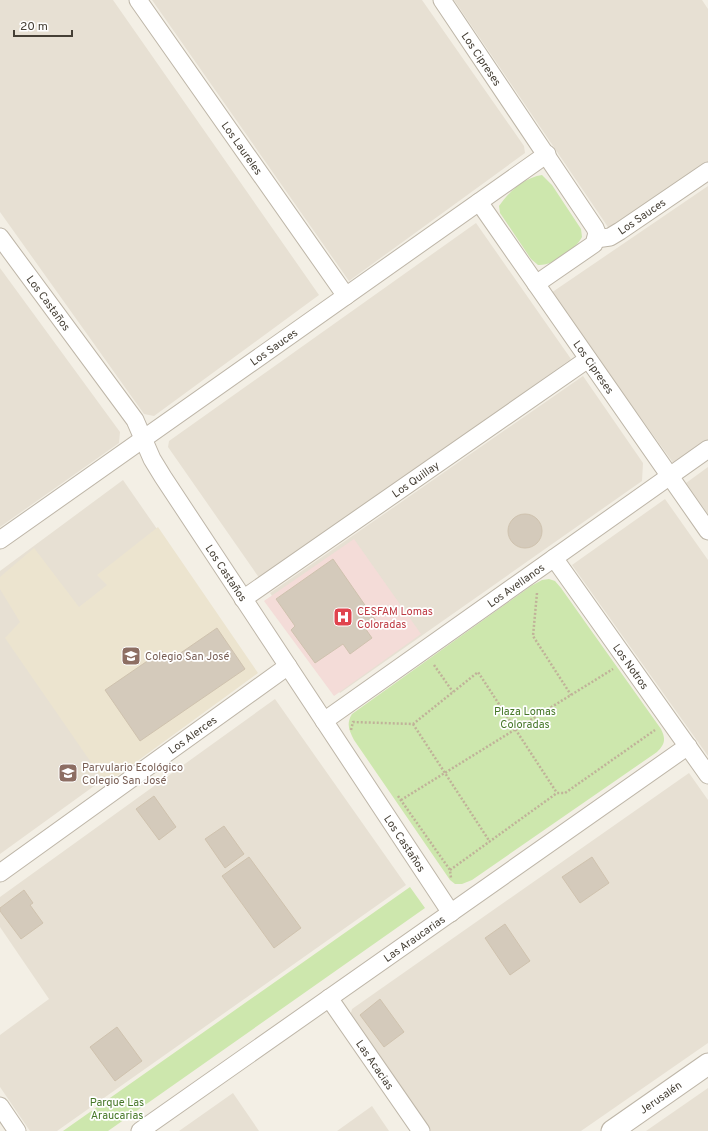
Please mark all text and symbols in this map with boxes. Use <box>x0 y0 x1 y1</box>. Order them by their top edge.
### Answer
scale bar <box>14 12 72 38</box>
text: 20 m <box>20 19 48 35</box>
street label: Los Cipreses <box>458 30 504 89</box>
street label: Los Laureles <box>218 119 265 178</box>
street label: Los Sauces <box>616 196 669 238</box>
street label: Los Castaños <box>23 273 73 334</box>
street label: Los Sauces <box>248 326 301 369</box>
street label: Los Cipreses <box>570 338 616 397</box>
street label: Los Quillay <box>390 459 442 501</box>
street label: Los Castaños <box>202 542 249 605</box>
street label: Los Avellanos <box>485 561 548 611</box>
place label: CESFAM Lomas Coloradas <box>357 605 433 632</box>
hospital icon: CESFAM Lomas Coloradas <box>332 606 354 628</box>
street label: Los Notros <box>609 641 651 693</box>
school or university icon: Colegio San José <box>120 645 142 667</box>
place label: Colegio San José <box>145 650 229 664</box>
park label: Plaza Lomas Coloradas <box>494 705 556 732</box>
street label: Los Alerces <box>166 713 220 758</box>
place label: Parvulario Ecológico Colegio San José <box>82 761 183 788</box>
school or university icon: Parvulario Ecológico Colegio San José <box>57 762 79 784</box>
street label: Los Castaños <box>380 813 428 875</box>
street label: Las Araucarias <box>381 913 448 966</box>
street label: Las Acacias <box>352 1038 396 1093</box>
street label: Jerusalén <box>637 1078 685 1118</box>
park label: Parque Las Araucarias <box>90 1096 144 1123</box>

